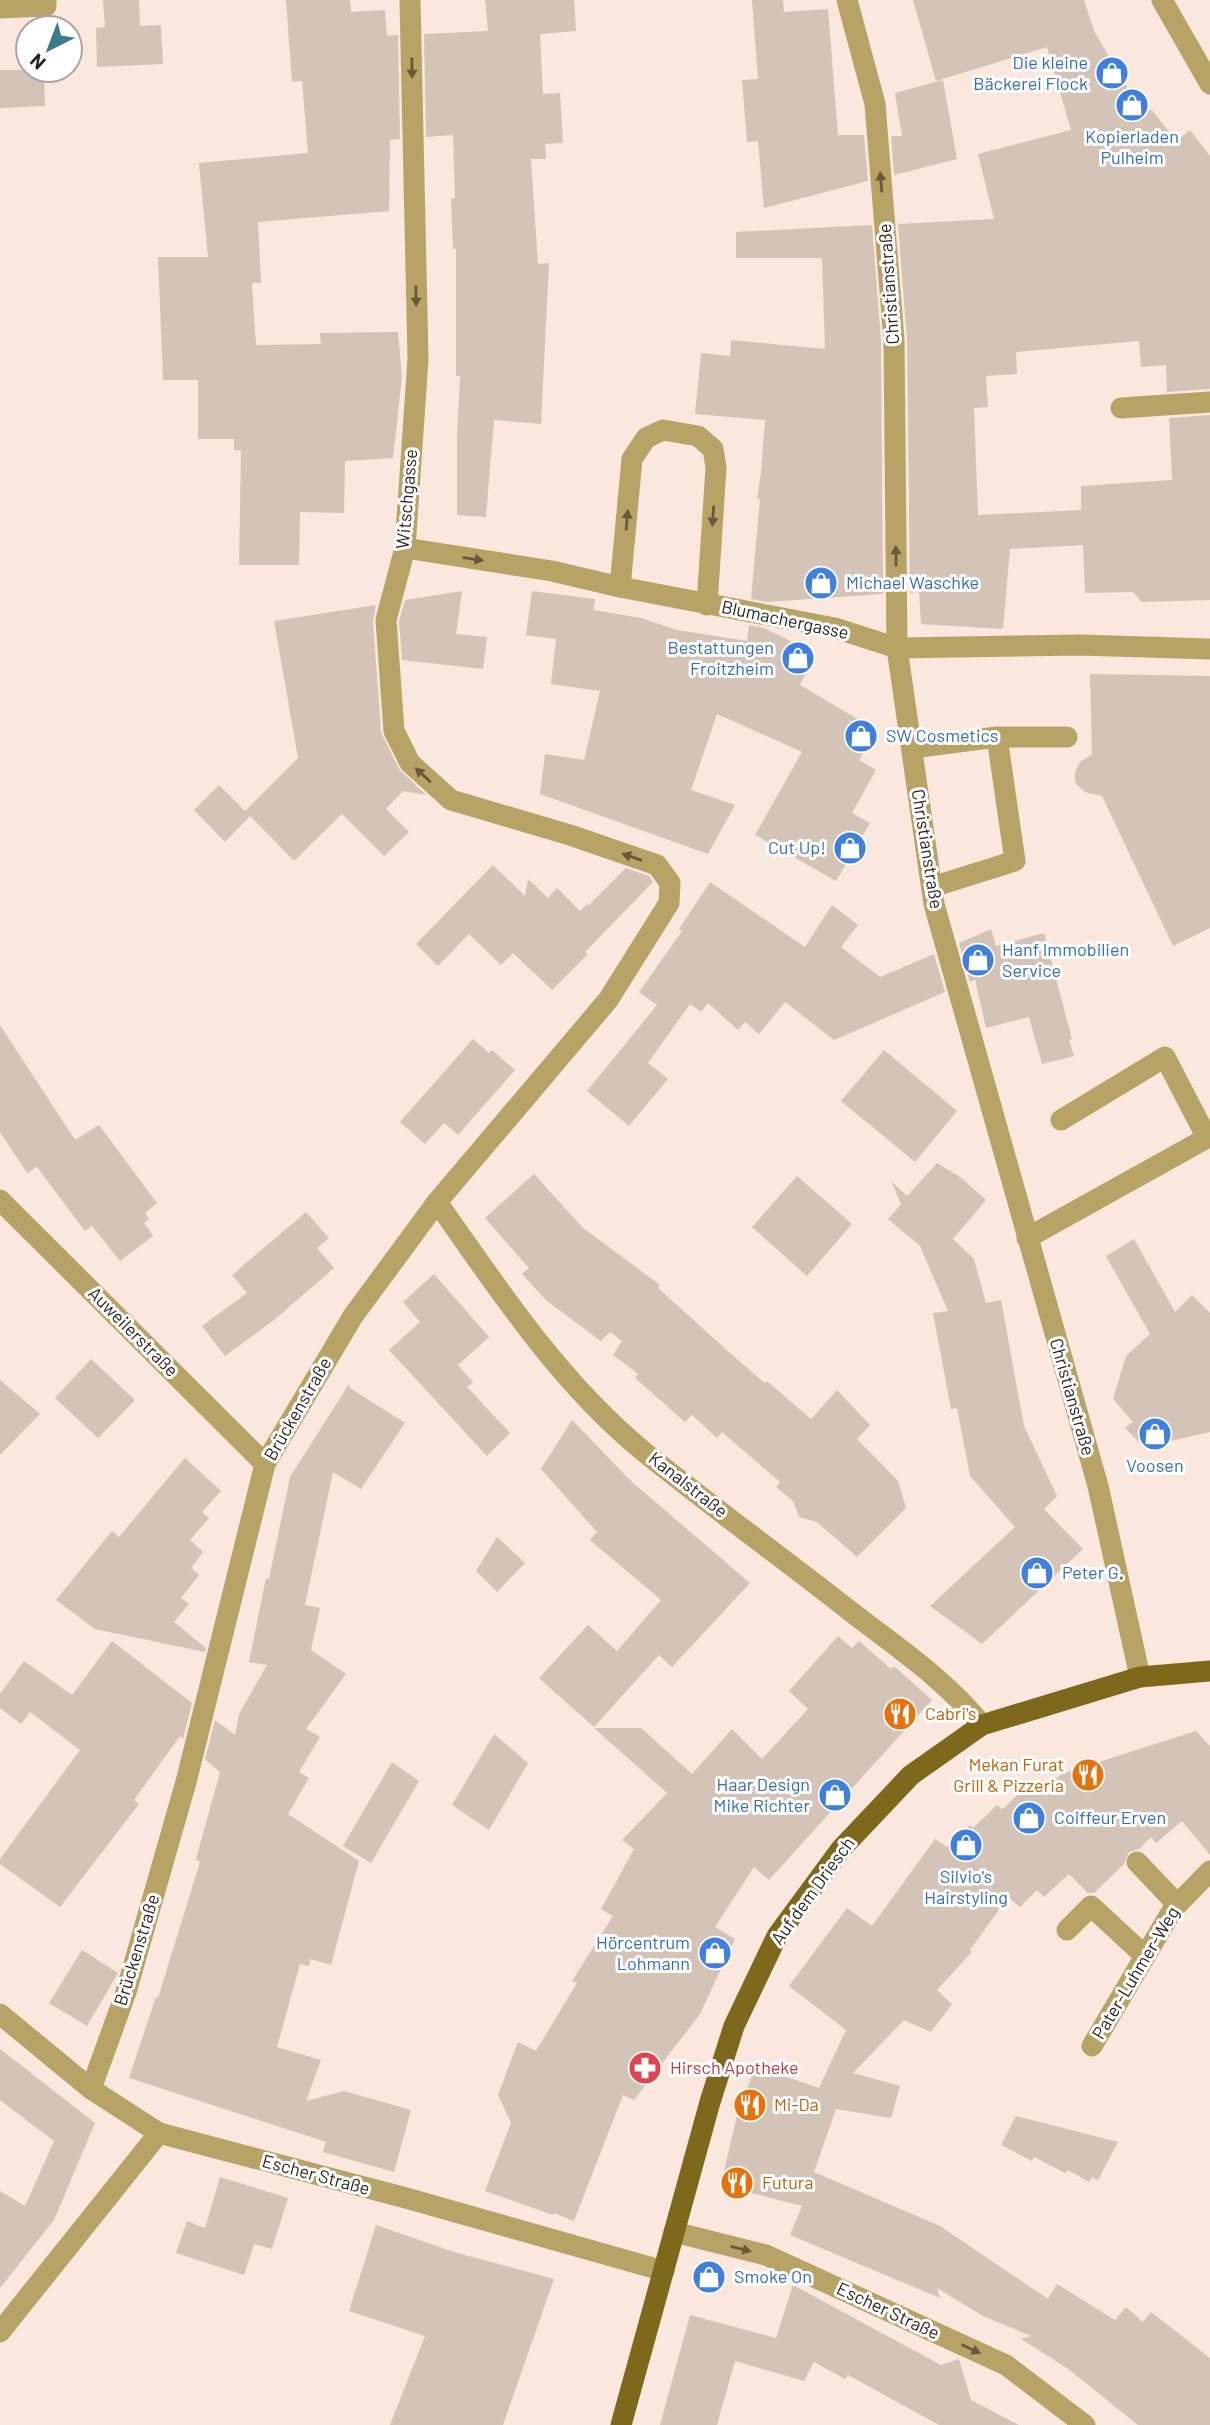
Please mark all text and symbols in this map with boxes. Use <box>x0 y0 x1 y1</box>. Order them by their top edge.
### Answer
north arrow <box>14 14 84 84</box>
text: N <box>25 49 50 75</box>
place label: Die kleine Bäckerei Flock <box>973 51 1088 94</box>
shop icon: Die kleine Bäckerei Flock <box>1093 54 1131 92</box>
one-way arrow <box>406 57 418 79</box>
shop icon: Kopierladen Pulheim <box>1113 86 1151 124</box>
place label: Kopierladen Pulheim <box>1085 125 1179 168</box>
one-way arrow <box>875 171 886 193</box>
street label: Christianstraße <box>873 223 903 345</box>
one-way arrow <box>411 285 422 307</box>
street label: Witschgasse <box>391 448 421 550</box>
one-way arrow <box>707 506 718 528</box>
one-way arrow <box>621 508 632 530</box>
one-way arrow <box>891 544 902 566</box>
one-way arrow <box>462 553 484 564</box>
shop icon: Michael Waschke <box>802 564 840 602</box>
place label: Michael Waschke <box>846 571 979 593</box>
street label: Blumachergasse <box>720 595 851 643</box>
place label: Bestattungen Froitzheim <box>668 636 774 679</box>
shop icon: Bestattungen Froitzheim <box>779 639 817 677</box>
shop icon: SW Cosmetics <box>842 717 880 755</box>
place label: SW Cosmetics <box>886 724 999 746</box>
one-way arrow <box>415 768 432 784</box>
street label: Christianstraße <box>908 787 948 910</box>
shop icon: Cut Up! <box>831 829 869 867</box>
place label: Cut Up! <box>768 836 826 858</box>
one-way arrow <box>622 851 643 861</box>
place label: Hanf Immobilien Service <box>1002 938 1129 981</box>
shop icon: Hanf Immobilien Service <box>959 941 997 979</box>
street label: Auweilerstraße <box>84 1282 183 1381</box>
street label: Christianstraße <box>1046 1336 1100 1458</box>
street label: Brückenstraße <box>259 1353 336 1464</box>
shop icon: Voosen <box>1136 1415 1174 1453</box>
street label: Kanalstraße <box>645 1447 732 1522</box>
place label: Voosen <box>1126 1454 1184 1476</box>
shop icon: Peter G. <box>1018 1554 1056 1592</box>
place label: Peter G. <box>1062 1561 1124 1583</box>
restaurant icon: Cabri's <box>881 1695 919 1733</box>
place label: Cabri's <box>925 1702 977 1724</box>
place label: Mekan Furat Grill & Pizzeria <box>953 1753 1064 1796</box>
restaurant icon: Mekan Furat Grill & Pizzeria <box>1069 1756 1107 1794</box>
place label: Haar Design Mike Richter <box>714 1773 810 1816</box>
shop icon: Haar Design Mike Richter <box>816 1776 854 1814</box>
shop icon: Coiffeur Erven <box>1010 1799 1048 1837</box>
place label: Coiffeur Erven <box>1054 1806 1166 1828</box>
shop icon: Silvio's Hairstyling <box>947 1826 985 1864</box>
street label: Auf dem Driesch <box>766 1832 859 1949</box>
place label: Silvio's Hairstyling <box>924 1865 1008 1908</box>
street label: Brückenstraße <box>109 1891 163 2008</box>
street label: Pater-Luhmer-Weg <box>1087 1902 1183 2043</box>
place label: Hörcentrum Lohmann <box>596 1931 690 1974</box>
shop icon: Hörcentrum Lohmann <box>696 1934 734 1972</box>
pharmacy icon: Hirsch Apotheke <box>626 2049 664 2087</box>
place label: Hirsch Apotheke <box>670 2056 799 2078</box>
restaurant icon: Mi-Da <box>731 2086 769 2124</box>
place label: Mi-Da <box>774 2093 819 2115</box>
street label: Escher Straße <box>260 2149 373 2199</box>
restaurant icon: Futura <box>718 2164 756 2202</box>
place label: Futura <box>762 2171 814 2193</box>
one-way arrow <box>730 2244 752 2255</box>
shop icon: Smoke On <box>690 2258 728 2296</box>
place label: Smoke On <box>734 2265 812 2287</box>
street label: Escher Straße <box>834 2277 943 2343</box>
one-way arrow <box>961 2343 981 2355</box>

